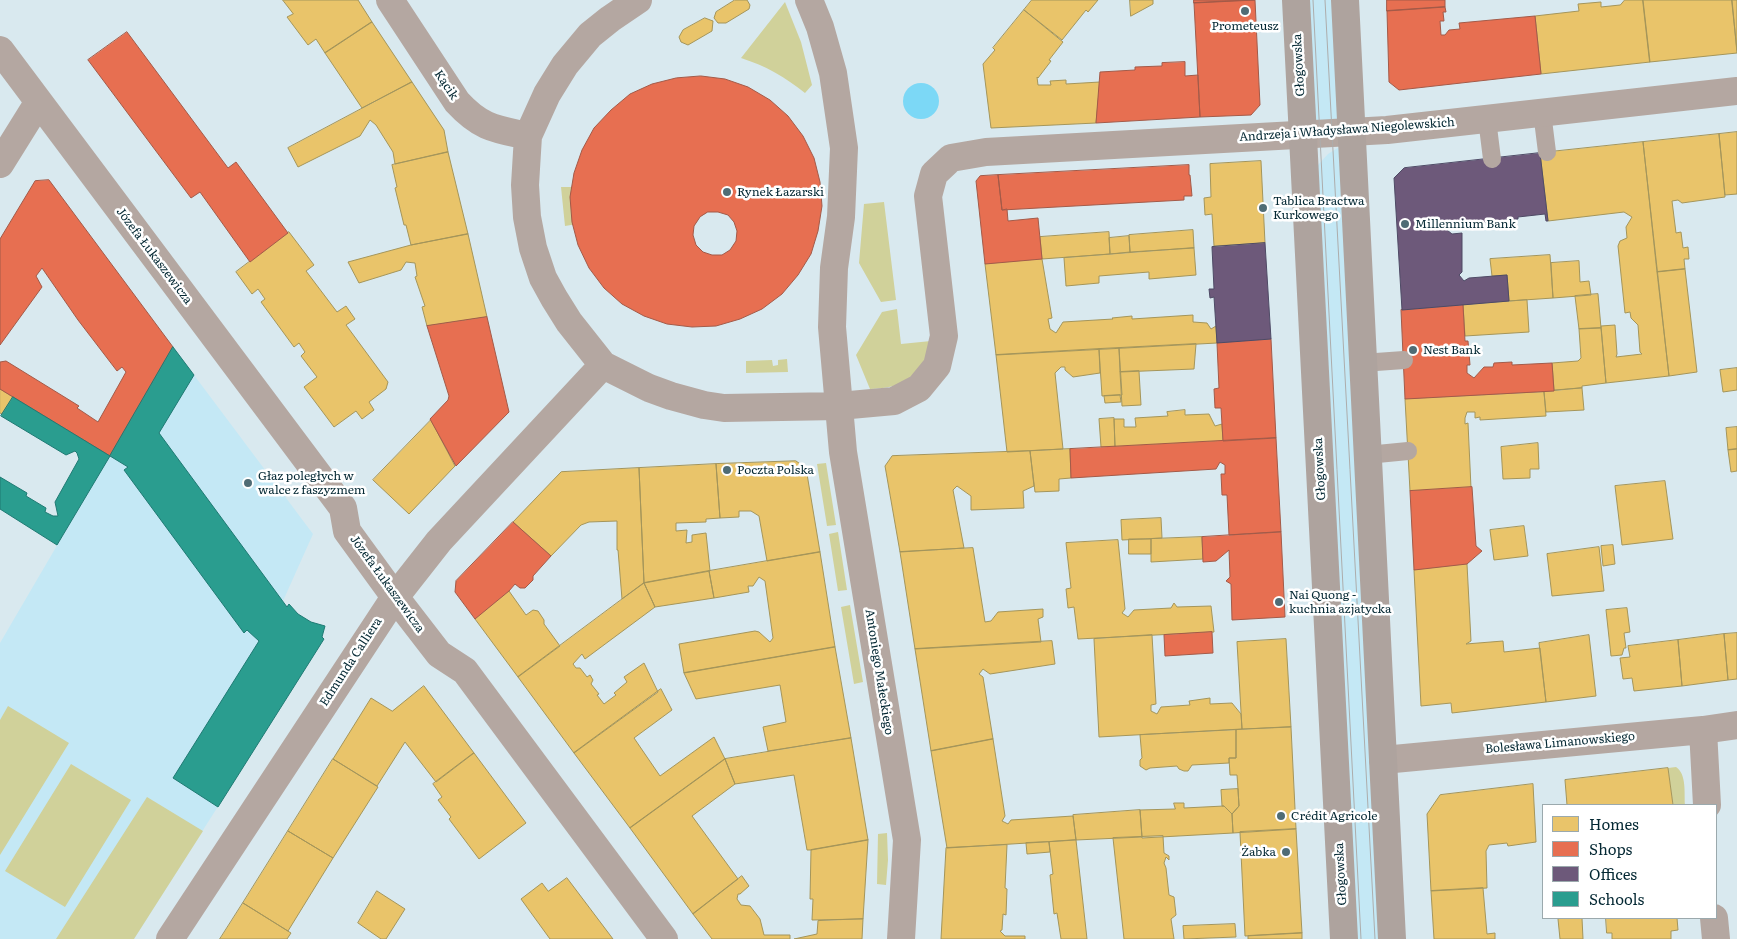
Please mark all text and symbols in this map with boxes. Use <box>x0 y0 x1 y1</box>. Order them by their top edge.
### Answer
marker: Prometeusz <box>1239 5 1251 17</box>
place label: Prometeusz <box>1211 19 1279 33</box>
street label: Głogowska <box>1290 33 1308 97</box>
street label: Kącik <box>431 67 461 103</box>
street label: Andrzeja i Władysława Niegolewskich <box>1239 115 1455 145</box>
place label: Rynek Łazarski <box>737 185 824 199</box>
marker: Rynek Łazarski <box>721 186 733 198</box>
place label: Tablica Bractwa Kurkowego <box>1273 194 1364 222</box>
marker: Tablica Bractwa Kurkowego <box>1257 202 1269 214</box>
street label: Józefa Łukaszewicza <box>113 205 195 307</box>
place label: Millennium Bank <box>1415 217 1516 231</box>
marker: Millennium Bank <box>1399 218 1411 230</box>
place label: Nest Bank <box>1423 343 1481 357</box>
marker: Nest Bank <box>1407 344 1419 356</box>
street label: Głogowska <box>1311 437 1329 501</box>
place label: Poczta Polska <box>737 463 814 477</box>
marker: Poczta Polska <box>721 464 733 476</box>
place label: Głaz poległych w walce z faszyzmem <box>258 469 365 497</box>
marker: Głaz poległych w walce z faszyzmem <box>242 477 254 489</box>
street label: Józefa Łukaszewicza <box>347 532 427 636</box>
place label: Nai Quong - kuchnia azjatycka <box>1289 588 1391 616</box>
marker: Nai Quong - kuchnia azjatycka <box>1273 596 1285 608</box>
street label: Antoniego Małeckiego <box>862 608 896 736</box>
street label: Edmunda Calliera <box>317 615 385 709</box>
street label: Bolesława Limanowskiego <box>1484 729 1636 757</box>
legend <box>1542 804 1717 919</box>
place label: Crédit Agricole <box>1291 809 1378 823</box>
marker: Crédit Agricole <box>1275 810 1287 822</box>
text: Homes <box>1589 812 1639 835</box>
text: Shops <box>1589 837 1632 860</box>
street label: Głogowska <box>1332 842 1350 906</box>
place label: Żabka <box>1241 845 1276 859</box>
marker: Żabka <box>1280 846 1292 858</box>
text: Offices <box>1589 862 1637 885</box>
text: Schools <box>1589 887 1644 910</box>

